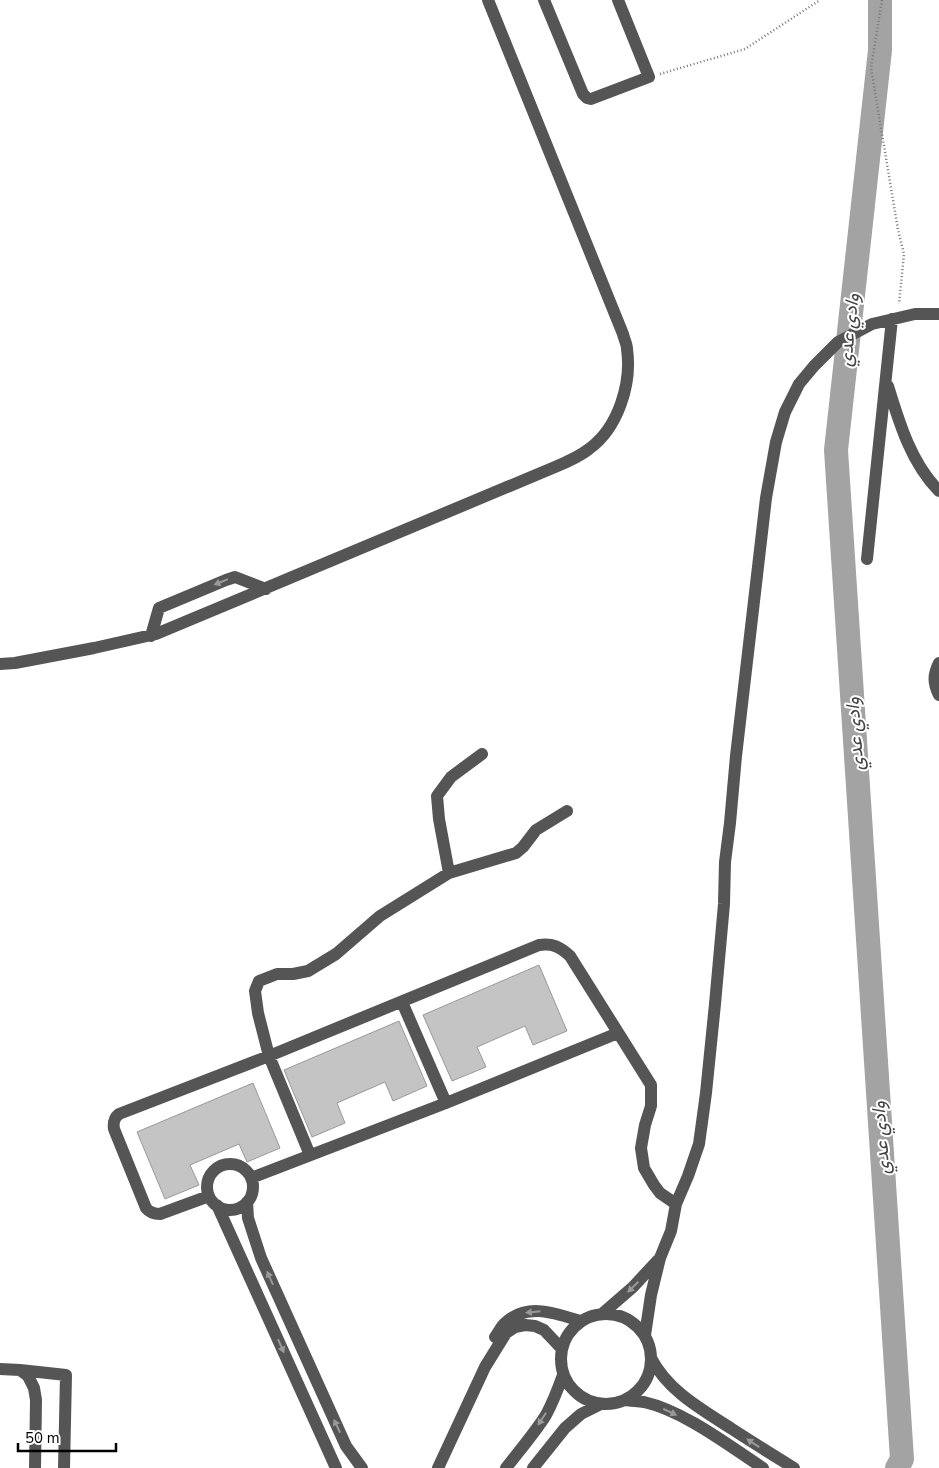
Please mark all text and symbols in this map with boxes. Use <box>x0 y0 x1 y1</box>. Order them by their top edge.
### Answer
water label: وادي عدي <box>832 291 868 368</box>
one-way arrow <box>213 579 228 587</box>
water label: وادي عدي <box>839 696 873 772</box>
water label: وادي عدي <box>865 1100 899 1176</box>
one-way arrow <box>266 1271 274 1285</box>
one-way arrow <box>627 1281 639 1293</box>
one-way arrow <box>524 1308 540 1316</box>
one-way arrow <box>277 1339 285 1353</box>
one-way arrow <box>663 1408 677 1416</box>
one-way arrow <box>537 1413 547 1426</box>
one-way arrow <box>332 1419 340 1433</box>
scale bar <box>18 1420 115 1452</box>
text: 50 m <box>25 1428 60 1448</box>
one-way arrow <box>747 1438 760 1447</box>

